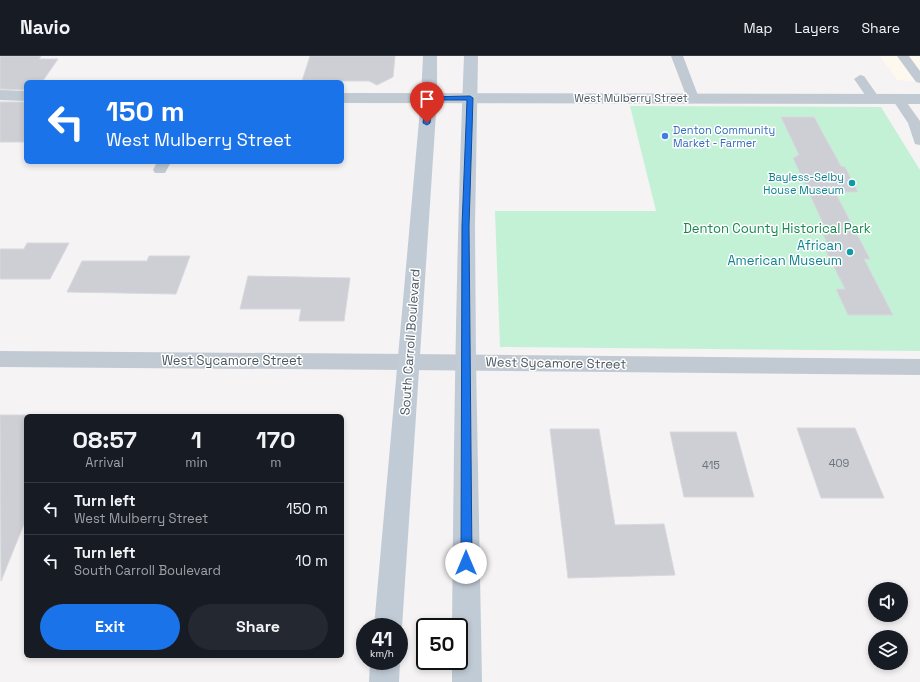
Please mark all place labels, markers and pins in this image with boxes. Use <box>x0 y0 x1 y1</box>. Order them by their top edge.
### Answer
pin <box>410 82 444 123</box>
place label: Denton Community Market - Farmer <box>673 123 775 150</box>
marker: Denton Community Market - Farmer <box>660 131 670 141</box>
place label: Bayless-Selby House Museum <box>763 170 844 197</box>
marker: Bayless-Selby House Museum <box>847 178 857 188</box>
place label: African American Museum <box>727 237 842 269</box>
marker: African American Museum <box>845 247 855 257</box>

